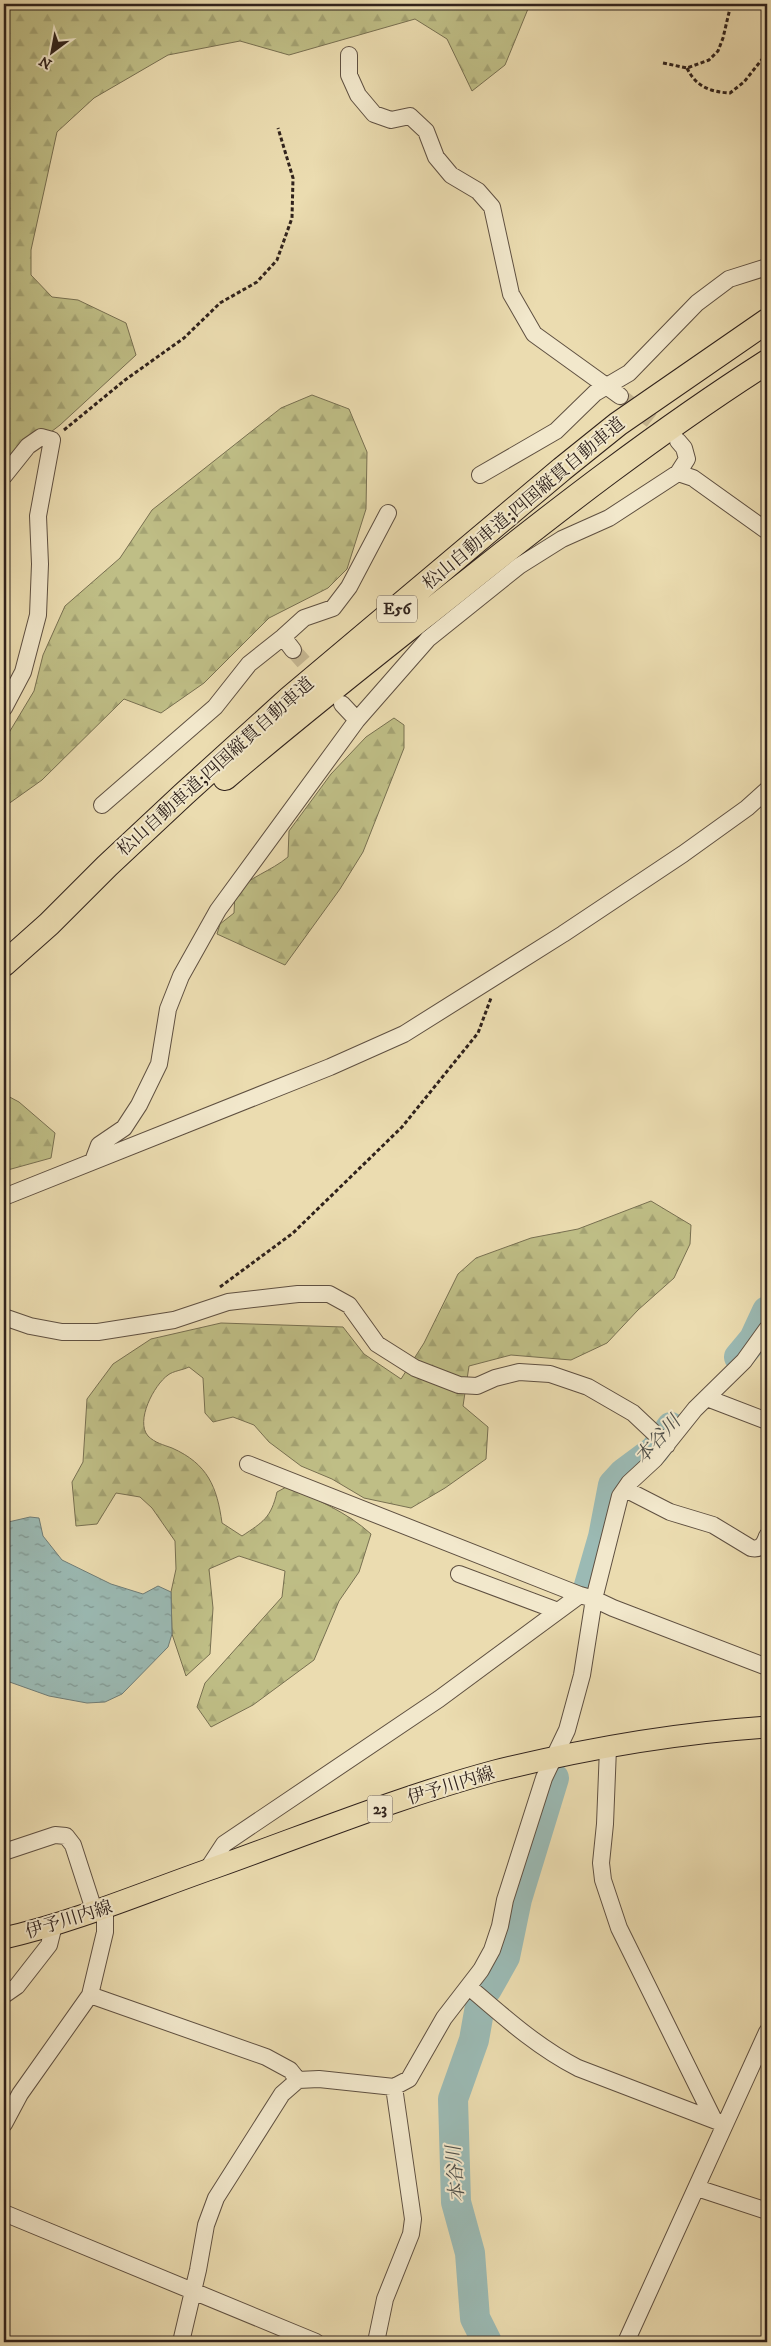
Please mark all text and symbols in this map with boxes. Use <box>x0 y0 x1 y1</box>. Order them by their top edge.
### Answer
north arrow <box>28 28 78 78</box>
text: N <box>36 51 55 73</box>
street label: 松山自動車道;四国縦貫自動車道 <box>418 413 630 595</box>
road number: E56 <box>377 596 417 622</box>
street label: 松山自動車道;四国縦貫自動車道 <box>113 673 319 861</box>
water label: 本谷川 <box>630 1410 687 1469</box>
street label: 伊予川内線 <box>405 1762 497 1810</box>
road number: 23 <box>368 1796 392 1822</box>
street label: 伊予川内線 <box>23 1896 115 1944</box>
water label: 本谷川 <box>442 2143 469 2203</box>

